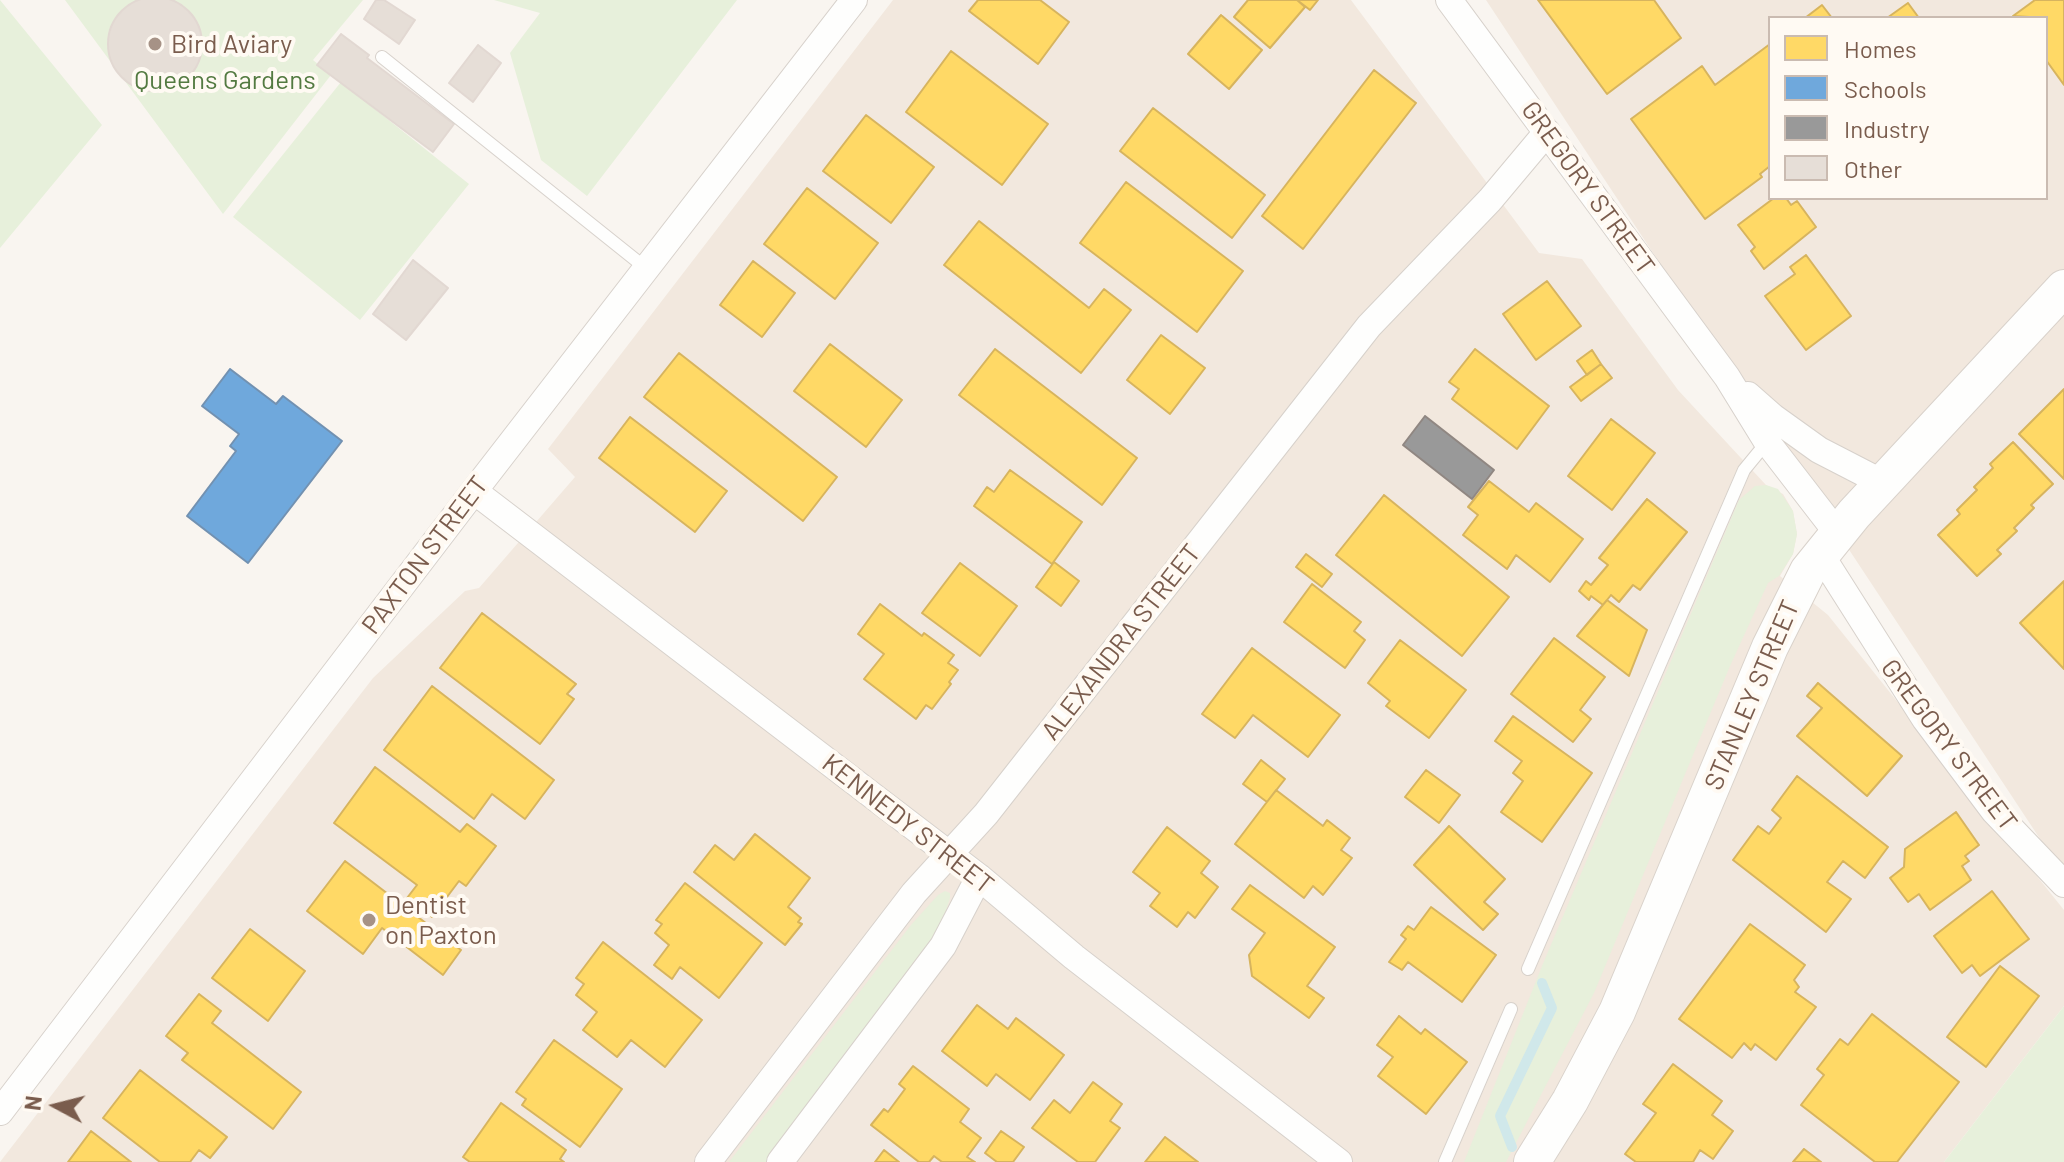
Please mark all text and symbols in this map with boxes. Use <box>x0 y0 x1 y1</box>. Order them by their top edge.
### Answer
legend <box>1768 16 2048 200</box>
place label: Bird Aviary <box>171 28 292 60</box>
text: Homes <box>1844 34 1917 63</box>
marker: Bird Aviary <box>146 35 164 53</box>
park label: Queens Gardens <box>134 64 316 96</box>
text: Schools <box>1844 74 1927 103</box>
street label: GREGORY STREET <box>1515 95 1661 281</box>
text: Industry <box>1844 114 1930 143</box>
text: Other <box>1844 154 1902 183</box>
street label: PAXTON STREET <box>355 470 495 640</box>
street label: ALEXANDRA STREET <box>1035 538 1207 746</box>
street label: STANLEY STREET <box>1698 595 1806 795</box>
street label: GREGORY STREET <box>1874 653 2024 837</box>
street label: KENNEDY STREET <box>816 747 1000 901</box>
place label: Dentist on Paxton <box>385 889 497 950</box>
marker: Dentist on Paxton <box>360 911 378 929</box>
north arrow <box>16 1066 96 1146</box>
text: N <box>18 1094 46 1112</box>

